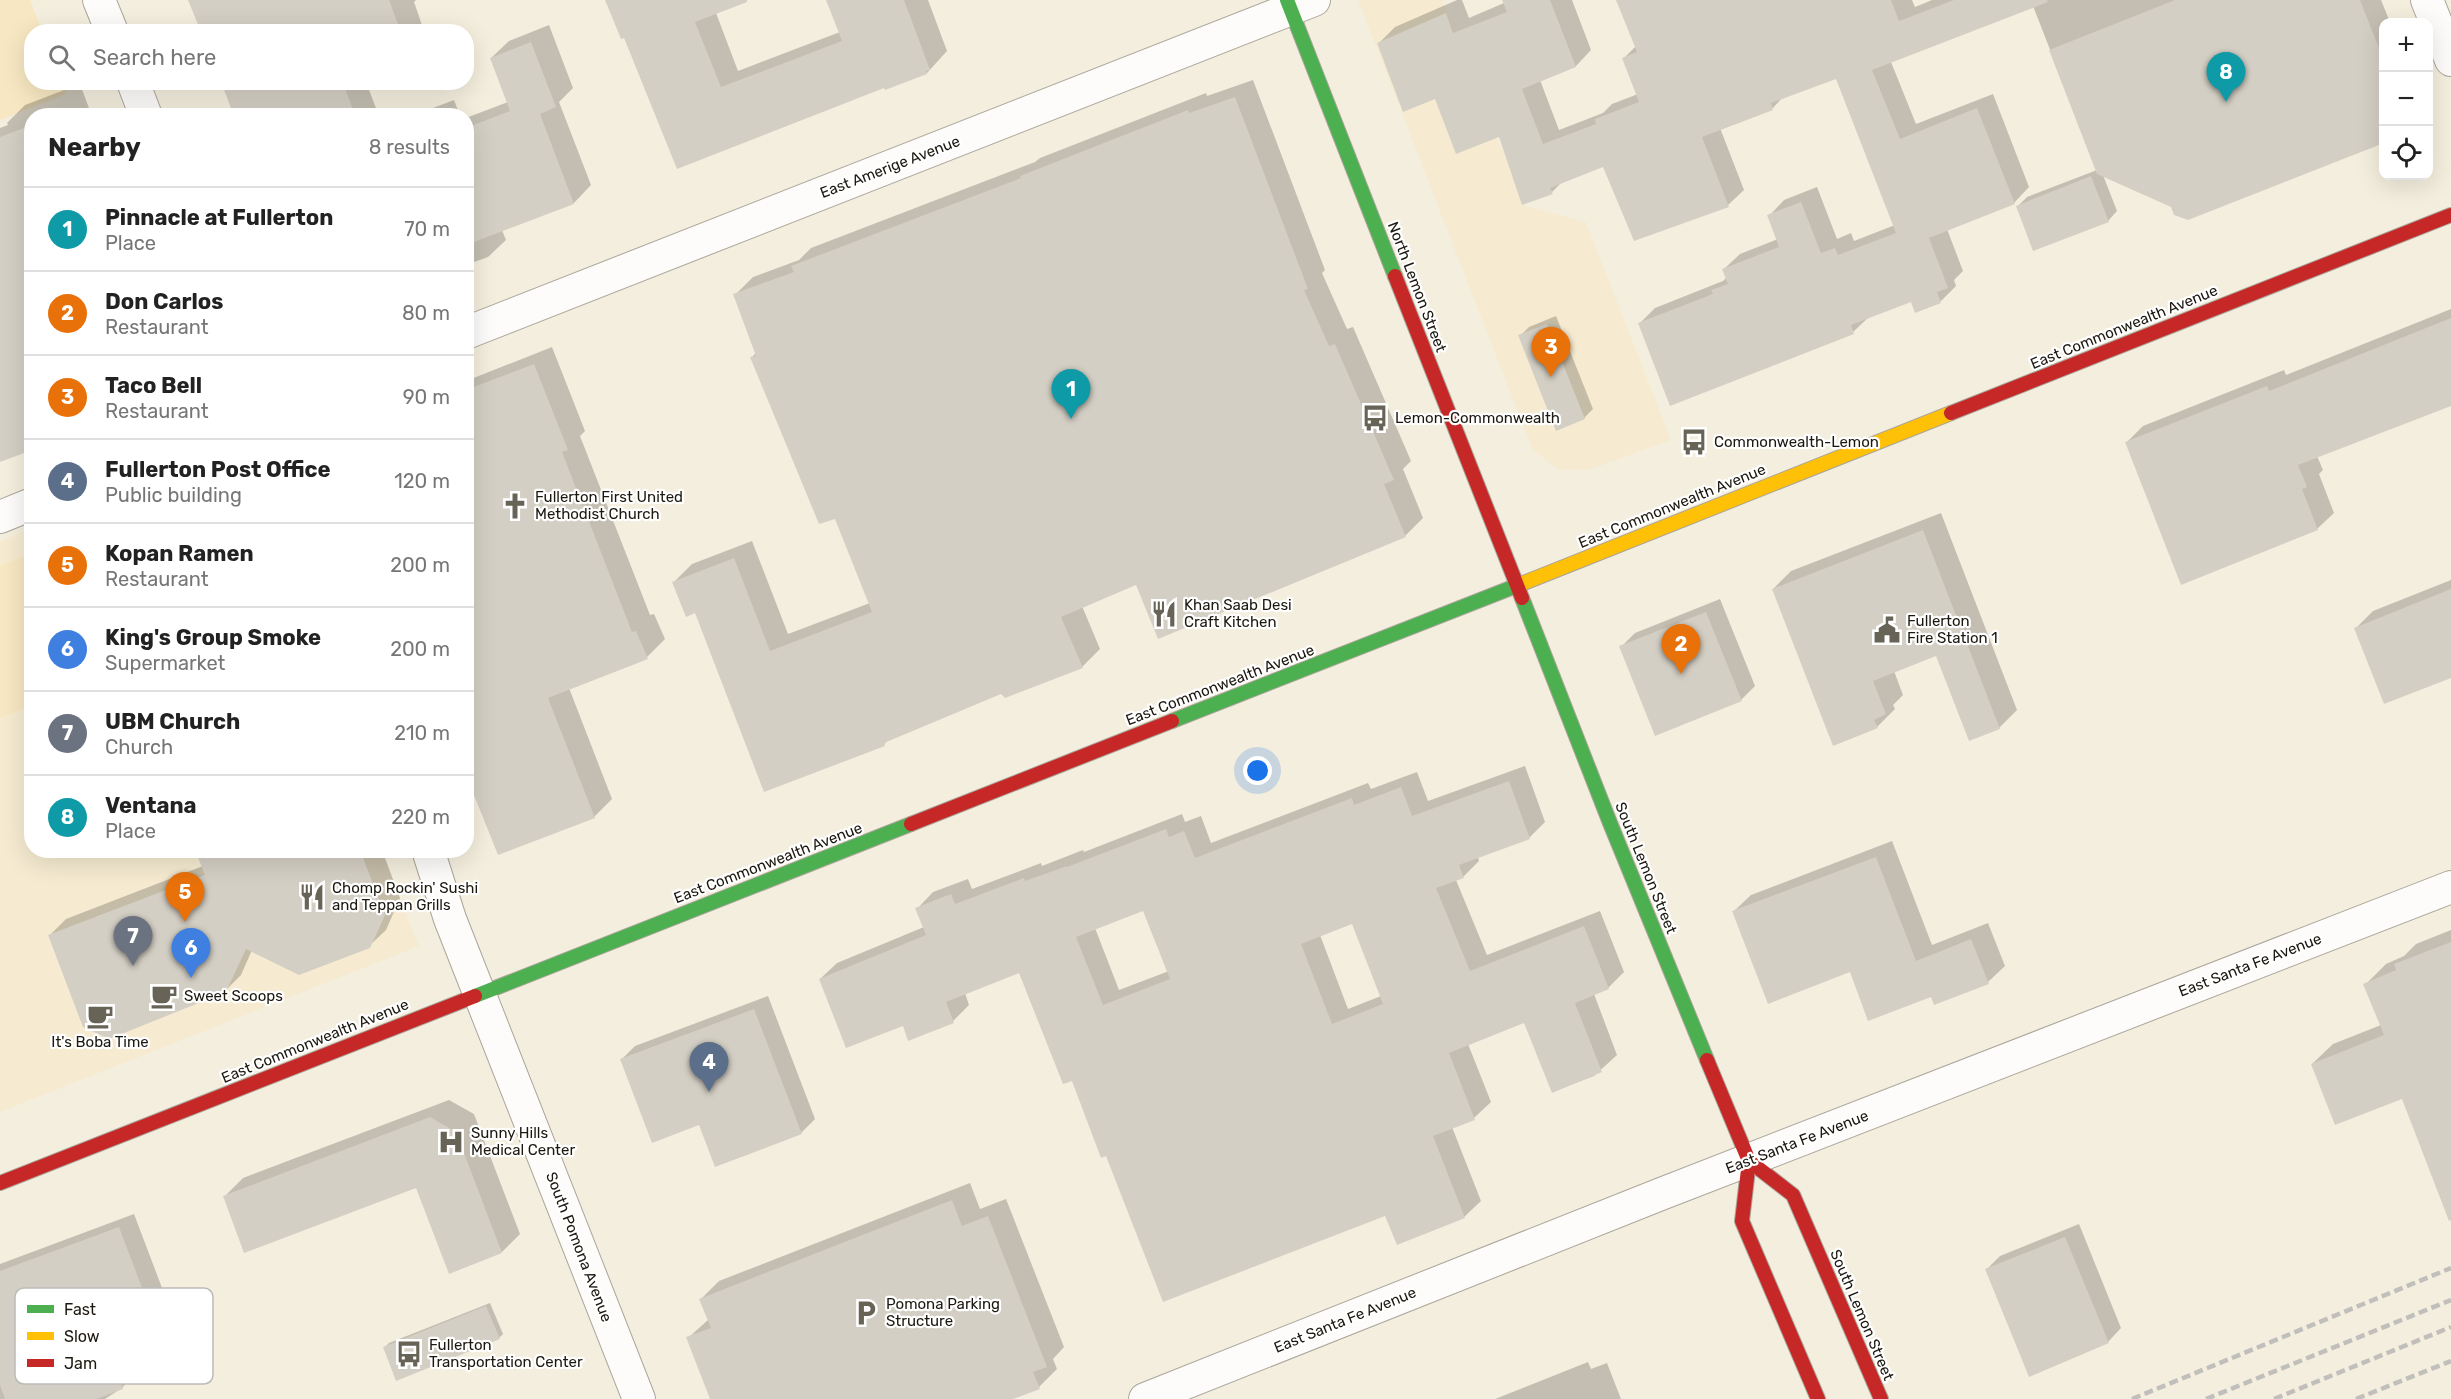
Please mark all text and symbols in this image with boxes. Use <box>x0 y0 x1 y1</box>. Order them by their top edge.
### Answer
map controls <box>2379 18 2433 180</box>
button: + <box>2379 18 2433 72</box>
search box <box>24 24 474 90</box>
icon: search <box>45 41 78 74</box>
text: Search here <box>93 44 216 71</box>
pin: 8 <box>2206 52 2246 102</box>
button: − <box>2379 72 2433 126</box>
button: locate <box>2379 126 2433 180</box>
text: Nearby <box>48 132 141 163</box>
street label: East Amerige Avenue <box>817 132 963 202</box>
text: 8 results <box>369 135 450 159</box>
text: Pinnacle at Fullerton <box>105 204 333 231</box>
text: 1 <box>63 217 72 241</box>
text: 70 m <box>404 217 450 241</box>
street label: North Lemon Street <box>1384 219 1450 355</box>
text: Place <box>105 231 156 255</box>
street label: East Commonwealth Avenue <box>2028 281 2220 373</box>
text: Don Carlos <box>105 288 223 315</box>
text: 2 <box>61 301 74 325</box>
text: 80 m <box>402 301 450 325</box>
text: Restaurant <box>105 315 209 339</box>
pin: 3 <box>1532 328 1570 377</box>
pin: 1 <box>1052 370 1090 419</box>
text: Taco Bell <box>105 372 202 399</box>
text: 3 <box>61 385 74 409</box>
text: 90 m <box>403 385 450 409</box>
text: Restaurant <box>105 399 209 423</box>
bus stop icon: Lemon-Commonwealth <box>1360 403 1390 433</box>
place label: Lemon-Commonwealth <box>1395 409 1560 427</box>
bus stop icon: Commonwealth-Lemon <box>1679 427 1709 457</box>
place label: Commonwealth-Lemon <box>1714 433 1879 451</box>
text: Fullerton Post Office <box>105 456 331 483</box>
street label: East Commonwealth Avenue <box>1576 460 1768 552</box>
text: 4 <box>61 469 74 493</box>
text: 120 m <box>394 469 450 493</box>
text: Public building <box>105 483 242 507</box>
place label: Fullerton First United Methodist Church <box>535 488 683 523</box>
church icon: Fullerton First United Methodist Church <box>500 491 530 521</box>
text: Kopan Ramen <box>105 540 254 567</box>
text: 5 <box>61 553 74 577</box>
text: 200 m <box>390 553 450 577</box>
text: Restaurant <box>105 567 209 591</box>
place label: Khan Saab Desi Craft Kitchen <box>1184 596 1292 631</box>
restaurant icon: Khan Saab Desi Craft Kitchen <box>1149 599 1179 629</box>
place label: Fullerton Fire Station 1 <box>1907 612 1998 647</box>
public building icon: Fullerton Fire Station 1 <box>1872 615 1902 645</box>
text: King's Group Smoke <box>105 624 321 651</box>
pin: 2 <box>1662 624 1700 674</box>
text: 6 <box>61 637 74 661</box>
text: 200 m <box>390 637 450 661</box>
street label: East Commonwealth Avenue <box>1123 641 1317 729</box>
text: Supermarket <box>105 651 225 675</box>
text: UBM Church <box>105 708 240 735</box>
text: 7 <box>62 721 73 745</box>
text: 210 m <box>394 721 450 745</box>
text: Church <box>105 735 173 759</box>
your location <box>1243 756 1272 785</box>
text: Ventana <box>105 792 197 819</box>
street label: South Lemon Street <box>1611 800 1681 937</box>
text: 8 <box>61 805 74 829</box>
text: 220 m <box>391 805 450 829</box>
text: Place <box>105 819 156 843</box>
street label: East Commonwealth Avenue <box>671 819 865 907</box>
pin: 5 <box>166 872 204 922</box>
place label: Chomp Rockin' Sushi and Teppan Grills <box>332 879 478 914</box>
restaurant icon: Chomp Rockin' Sushi and Teppan Grills <box>297 882 327 912</box>
pin: 7 <box>114 916 152 966</box>
pin: 6 <box>172 928 210 978</box>
street label: East Santa Fe Avenue <box>2176 929 2324 1001</box>
cafe icon: Sweet Scoops <box>149 981 179 1011</box>
place label: Sweet Scoops <box>184 987 283 1005</box>
street label: East Commonwealth Avenue <box>219 995 411 1087</box>
cafe icon: It's Boba Time <box>85 1001 115 1031</box>
place label: It's Boba Time <box>51 1033 149 1051</box>
pin: 4 <box>690 1042 728 1092</box>
street label: East Santa Fe Avenue <box>1723 1106 1871 1178</box>
place label: Sunny Hills Medical Center <box>471 1124 575 1159</box>
hospital icon: Sunny Hills Medical Center <box>436 1127 466 1157</box>
street label: South Pomona Avenue <box>542 1170 616 1324</box>
street label: South Lemon Street <box>1826 1247 1898 1383</box>
street label: East Santa Fe Avenue <box>1271 1283 1419 1357</box>
legend <box>15 1288 213 1384</box>
place label: Pomona Parking Structure <box>886 1295 1000 1330</box>
parking icon: Pomona Parking Structure <box>851 1298 881 1328</box>
text: Fast <box>64 1300 96 1319</box>
text: Slow <box>64 1327 100 1346</box>
place label: Fullerton Transportation Center <box>429 1336 583 1371</box>
bus stop icon: Fullerton Transportation Center <box>394 1339 424 1369</box>
text: Jam <box>64 1354 97 1373</box>

